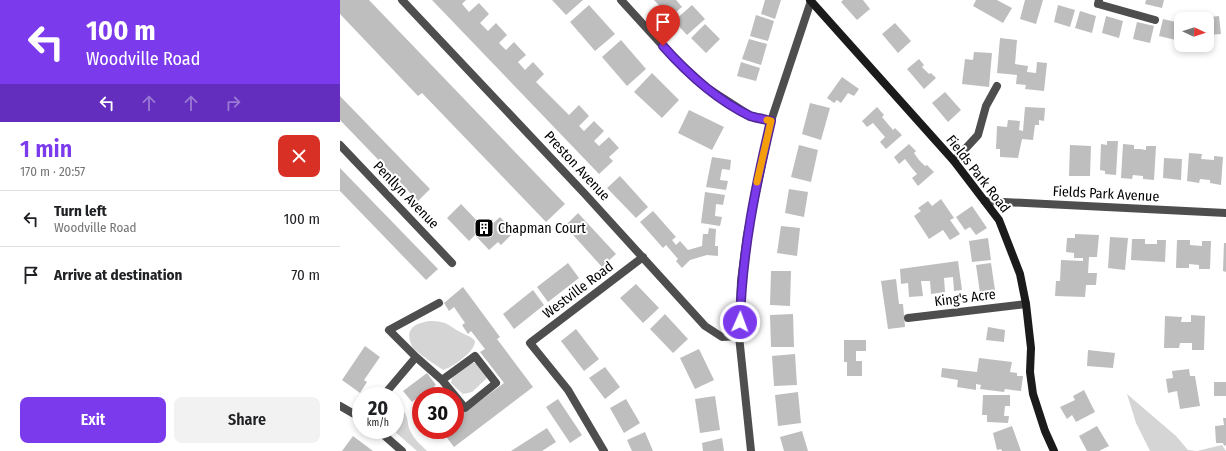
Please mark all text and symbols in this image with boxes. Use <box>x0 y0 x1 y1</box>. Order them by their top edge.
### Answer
pin <box>646 5 680 46</box>
icon: arrive <box>652 11 674 33</box>
north arrow <box>1174 12 1214 52</box>
map controls <box>1174 12 1214 52</box>
text: 100 m <box>86 14 156 47</box>
icon: left <box>20 16 72 68</box>
text: Woodville Road <box>86 48 200 70</box>
icon: left <box>96 92 118 114</box>
icon: ahead <box>138 92 160 114</box>
icon: ahead <box>180 92 202 114</box>
icon: right <box>222 92 244 114</box>
street label: Preston Avenue <box>540 128 614 204</box>
street label: Fields Park Road <box>942 132 1014 216</box>
text: 1 min <box>20 135 72 163</box>
button: close <box>278 135 320 177</box>
street label: Penllyn Avenue <box>370 158 443 232</box>
text: 170 m · 20:57 <box>20 164 85 179</box>
street label: Fields Park Avenue <box>1052 183 1160 205</box>
text: Turn left <box>54 202 107 220</box>
icon: left <box>20 208 42 230</box>
text: 100 m <box>283 210 320 228</box>
building icon: Chapman Court <box>473 217 495 239</box>
text: Woodville Road <box>54 220 137 235</box>
place label: Chapman Court <box>498 220 586 237</box>
street label: Westville Road <box>539 258 617 322</box>
icon: arrive <box>20 264 42 286</box>
text: Arrive at destination <box>54 266 182 284</box>
text: 70 m <box>291 266 320 284</box>
street label: King's Acre <box>933 286 997 310</box>
position arrow <box>719 301 761 343</box>
speed limit sign: 30 <box>412 387 464 439</box>
text: 20 <box>368 396 388 420</box>
button: Exit <box>20 397 166 443</box>
button: Share <box>174 397 320 443</box>
text: km/h <box>367 417 389 429</box>

